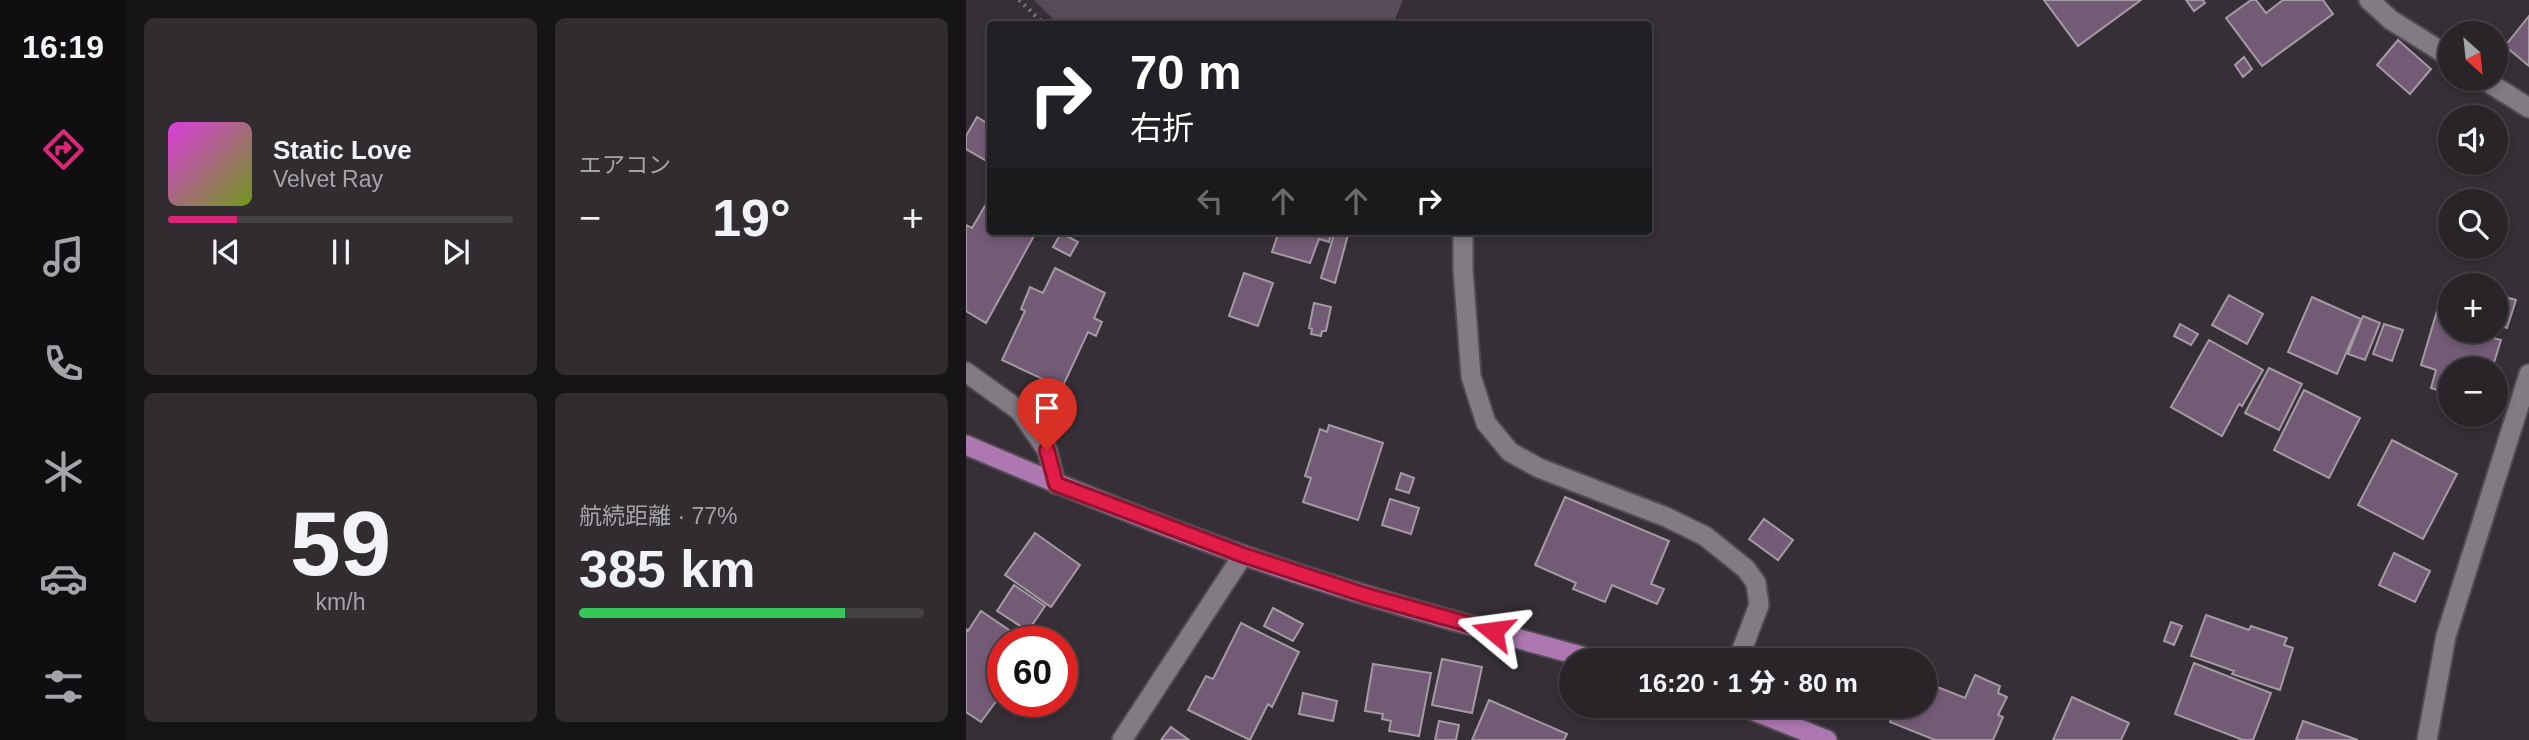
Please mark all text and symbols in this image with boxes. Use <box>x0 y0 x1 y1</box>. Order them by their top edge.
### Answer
north arrow <box>2438 21 2508 91</box>
map controls <box>2438 21 2508 427</box>
text: 16:19 <box>22 29 104 65</box>
text: 70 m <box>1130 45 1242 99</box>
icon: right <box>1015 49 1106 140</box>
button: sound <box>2438 105 2508 175</box>
text: 右折 <box>1130 110 1194 146</box>
icon: directions <box>39 125 88 174</box>
text: Static Love <box>273 135 412 165</box>
text: エアコン <box>579 152 671 178</box>
text: Velvet Ray <box>273 166 383 192</box>
icon: left <box>1191 182 1229 220</box>
icon: ahead <box>1264 182 1302 220</box>
icon: ahead <box>1337 182 1375 220</box>
icon: right <box>1410 182 1448 220</box>
text: 19° <box>712 189 791 247</box>
button: search <box>2438 189 2508 259</box>
text: − <box>579 197 601 239</box>
text: + <box>902 197 924 239</box>
icon: music <box>39 232 88 281</box>
icon: previous <box>207 233 245 271</box>
icon: pause <box>322 233 360 271</box>
icon: next <box>437 233 475 271</box>
button: + <box>2438 273 2508 343</box>
icon: phone <box>39 339 88 388</box>
button: − <box>2438 357 2508 427</box>
pin <box>1017 378 1077 450</box>
icon: arrive <box>1028 389 1066 427</box>
icon: climate <box>39 447 88 496</box>
text: 59 <box>290 493 391 594</box>
text: 航続距離 · 77% <box>579 503 737 529</box>
text: 385 km <box>579 540 755 598</box>
icon: car <box>39 554 88 603</box>
text: km/h <box>316 589 365 615</box>
position arrow <box>1456 594 1530 668</box>
speed limit sign: 60 <box>987 626 1078 717</box>
icon: filters <box>39 662 88 711</box>
text: 16:20 · 1 分 · 80 m <box>1638 668 1858 698</box>

